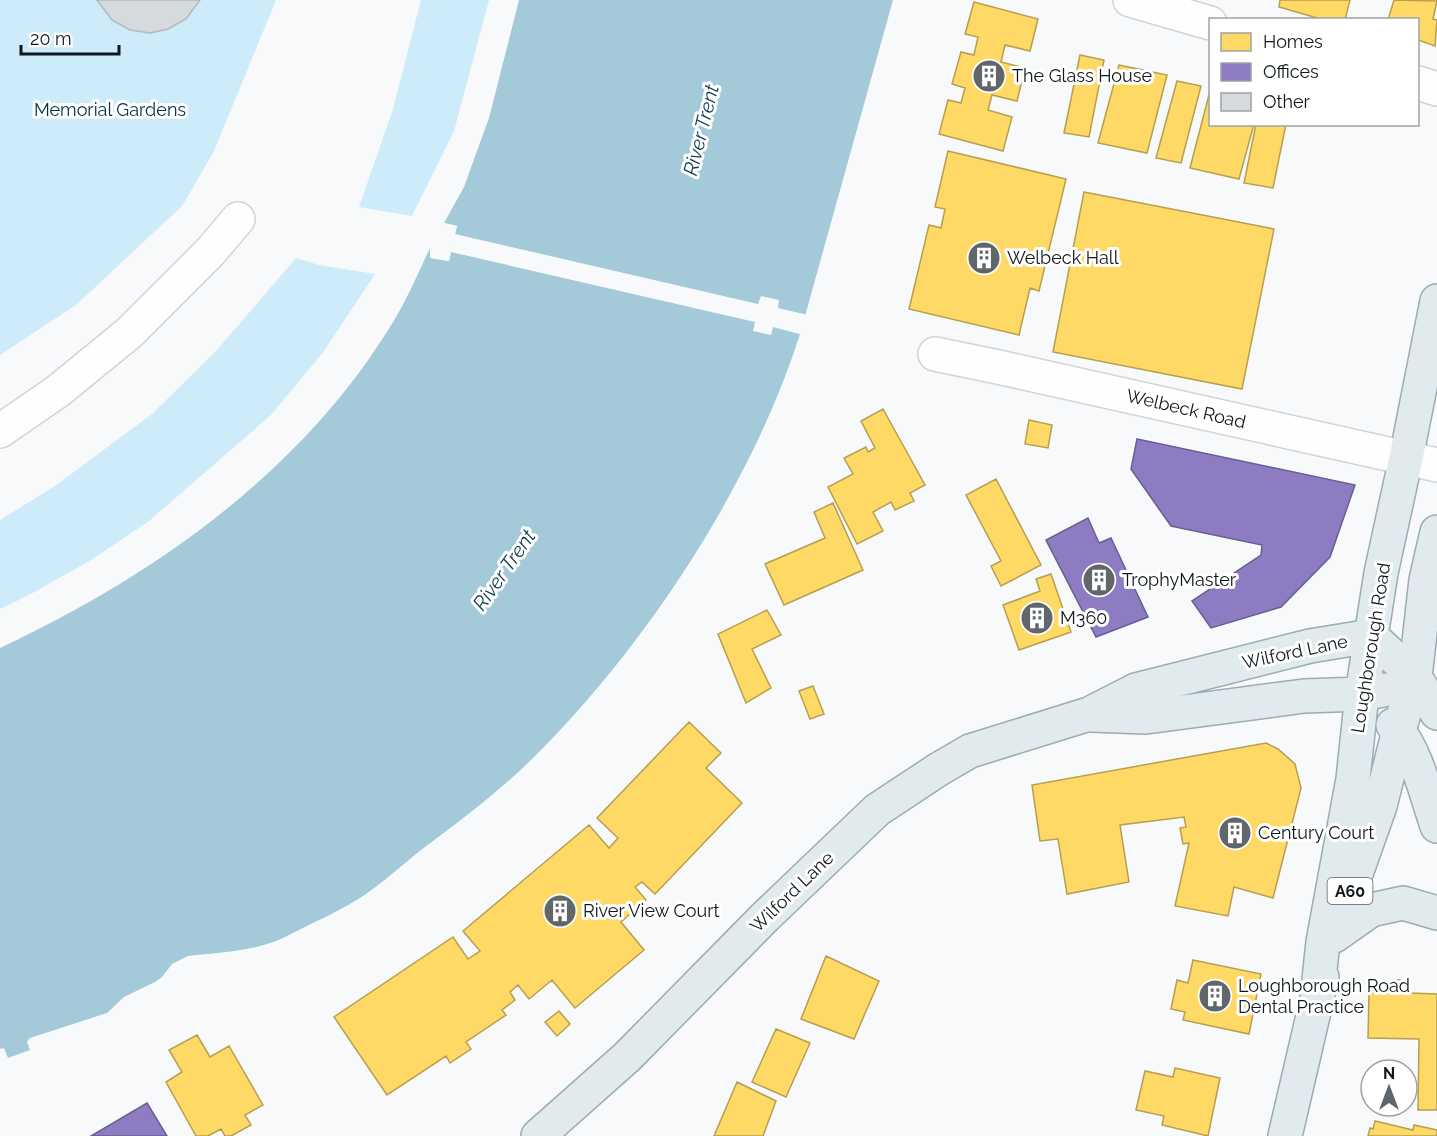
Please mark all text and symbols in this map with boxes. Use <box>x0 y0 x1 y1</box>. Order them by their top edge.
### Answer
scale bar <box>21 18 118 56</box>
legend <box>1209 18 1419 126</box>
text: 20 m <box>30 28 72 49</box>
text: Homes <box>1263 31 1323 52</box>
building icon: The Glass House <box>971 58 1007 94</box>
text: Offices <box>1263 61 1319 82</box>
place label: The Glass House <box>1012 65 1152 86</box>
water label: River Trent <box>678 81 724 178</box>
text: Other <box>1263 91 1311 112</box>
park label: Memorial Gardens <box>34 99 186 120</box>
building icon: Welbeck Hall <box>966 240 1002 276</box>
place label: Welbeck Hall <box>1007 247 1119 268</box>
street label: Welbeck Road <box>1124 385 1248 432</box>
water label: River Trent <box>468 525 541 615</box>
street label: Loughborough Road <box>1347 561 1394 734</box>
building icon: TrophyMaster <box>1081 562 1117 598</box>
place label: TrophyMaster <box>1122 569 1237 590</box>
building icon: M360 <box>1019 600 1055 636</box>
place label: M360 <box>1060 607 1107 628</box>
street label: Wilford Lane <box>1240 630 1350 673</box>
building icon: Century Court <box>1217 815 1253 851</box>
place label: Century Court <box>1258 822 1374 843</box>
street label: Wilford Lane <box>746 847 838 936</box>
road number: A60 <box>1328 878 1372 904</box>
building icon: River View Court <box>542 893 578 929</box>
place label: River View Court <box>583 900 720 921</box>
place label: Loughborough Road Dental Practice <box>1238 975 1410 1017</box>
building icon: Loughborough Road Dental Practice <box>1197 978 1233 1014</box>
north arrow <box>1359 1058 1419 1118</box>
text: N <box>1383 1064 1395 1083</box>

